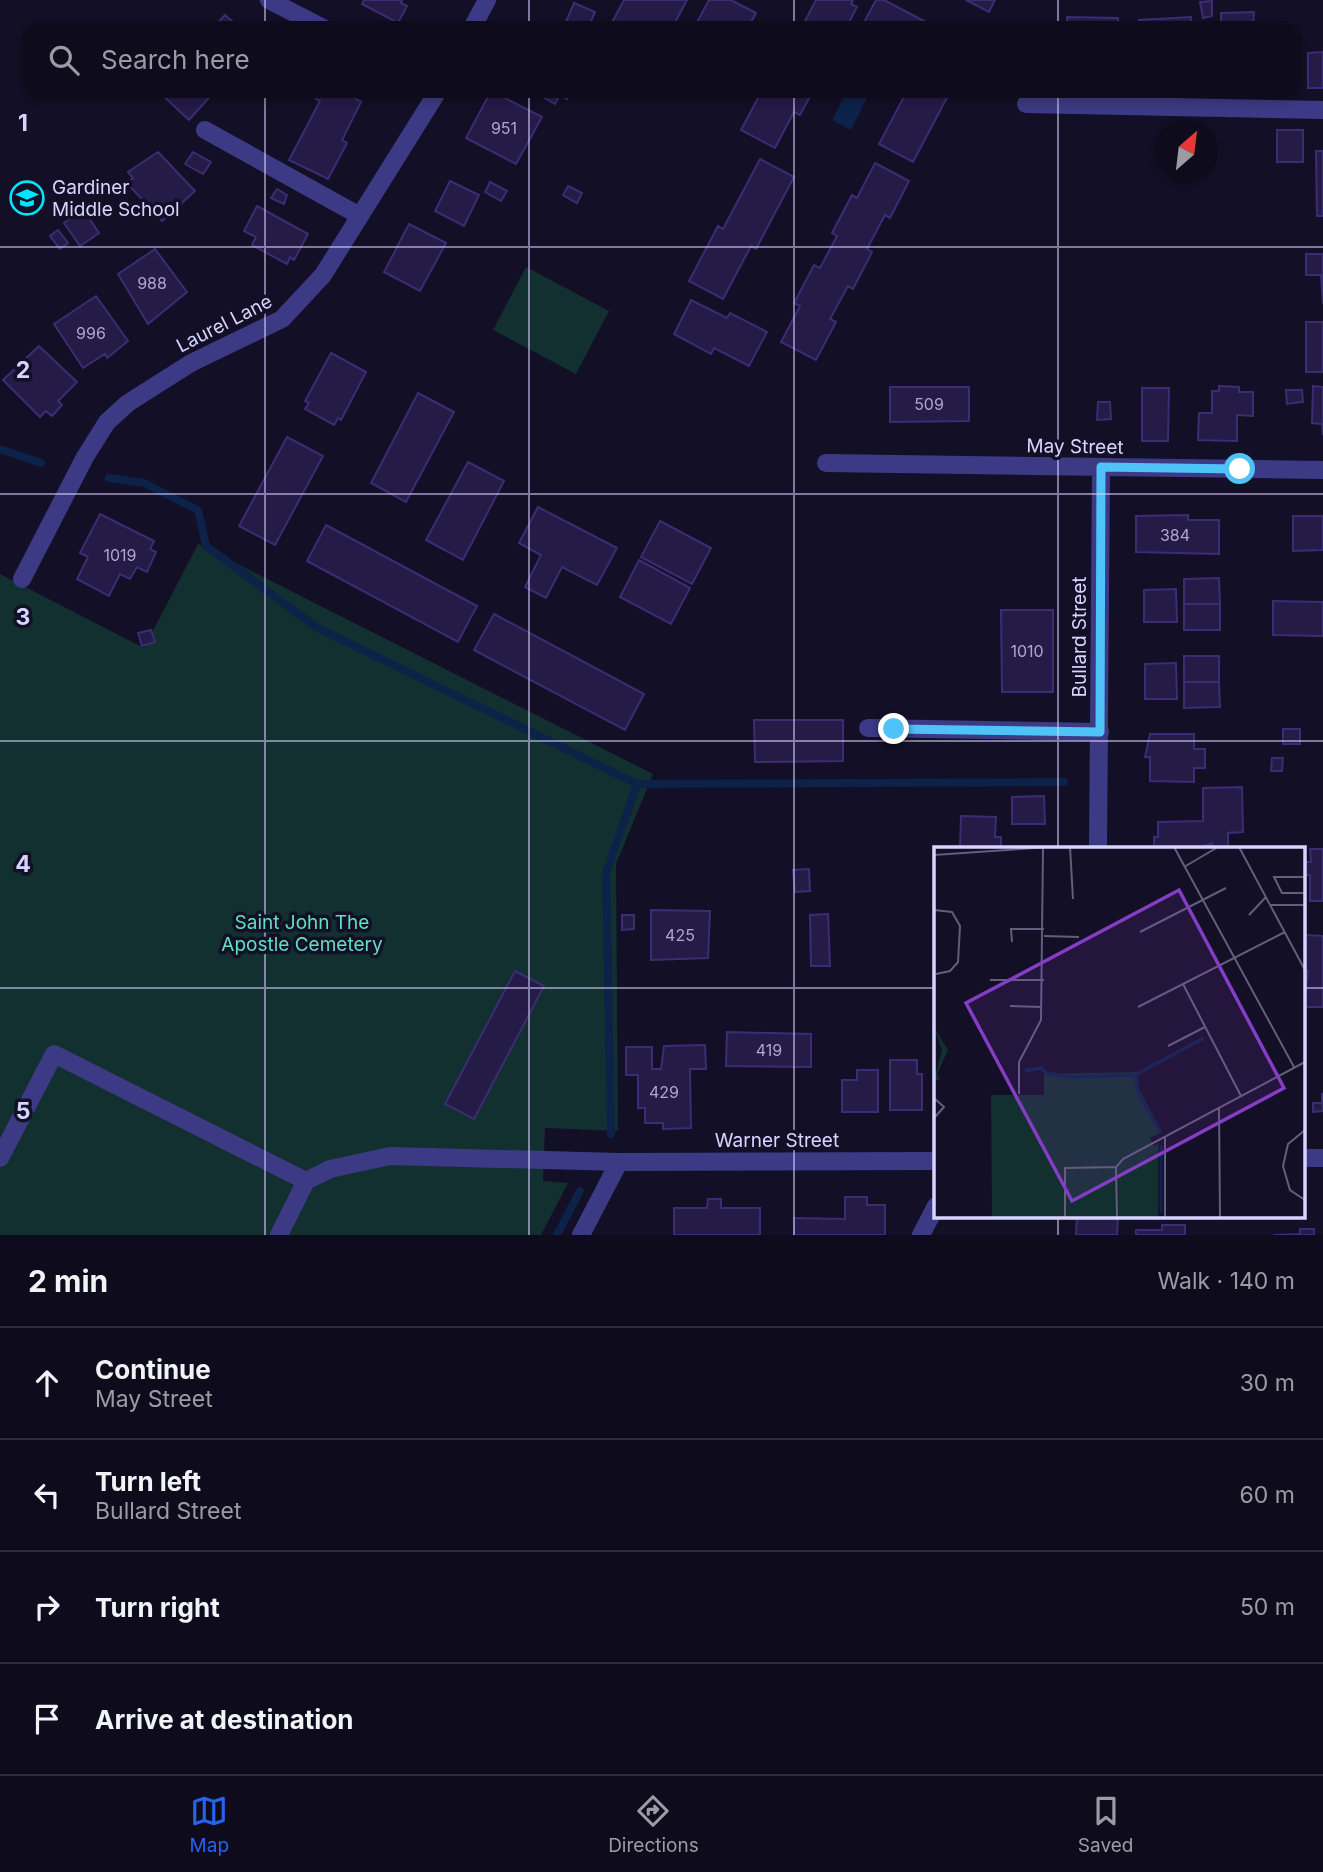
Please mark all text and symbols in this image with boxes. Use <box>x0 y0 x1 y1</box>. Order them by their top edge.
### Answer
search box <box>21 21 1302 98</box>
icon: search <box>45 41 83 79</box>
text: Search here <box>101 44 250 75</box>
text: 1 <box>18 109 28 137</box>
house number: 951 <box>491 118 517 138</box>
north arrow <box>1155 119 1218 182</box>
place label: Gardiner Middle School <box>52 176 180 221</box>
school or university icon: Gardiner Middle School <box>8 179 46 217</box>
house number: 988 <box>137 273 167 293</box>
street label: Laurel Lane <box>173 290 276 357</box>
house number: 996 <box>76 323 106 343</box>
text: 2 <box>16 356 30 384</box>
house number: 509 <box>914 394 944 414</box>
street label: May Street <box>1026 434 1124 459</box>
route start <box>1224 453 1255 484</box>
house number: 384 <box>1160 525 1190 545</box>
house number: 1019 <box>103 545 137 565</box>
street label: Bullard Street <box>1068 577 1091 697</box>
text: 3 <box>16 603 30 631</box>
house number: 1010 <box>1010 641 1044 661</box>
route end <box>878 713 909 744</box>
inset map <box>934 847 1306 1218</box>
text: 4 <box>15 850 31 878</box>
park label: Saint John The Apostle Cemetery <box>221 911 383 956</box>
house number: 425 <box>665 925 695 945</box>
house number: 419 <box>756 1040 782 1060</box>
house number: 429 <box>649 1082 679 1102</box>
text: 5 <box>16 1097 30 1125</box>
street label: Warner Street <box>715 1129 839 1152</box>
text: 2 min <box>28 1263 108 1299</box>
text: Walk · 140 m <box>1157 1267 1295 1295</box>
text: Continue <box>95 1354 211 1385</box>
icon: ahead <box>28 1364 66 1402</box>
text: 30 m <box>1240 1369 1295 1397</box>
text: May Street <box>95 1385 213 1413</box>
text: Turn left <box>95 1466 201 1497</box>
icon: left <box>28 1476 66 1514</box>
text: 60 m <box>1240 1481 1295 1509</box>
text: Bullard Street <box>95 1497 241 1525</box>
icon: right <box>28 1588 66 1626</box>
text: Turn right <box>95 1592 220 1623</box>
text: 50 m <box>1240 1593 1295 1621</box>
icon: arrive <box>28 1700 66 1738</box>
text: Arrive at destination <box>95 1704 354 1735</box>
tab: Map <box>190 1792 229 1857</box>
tab: Directions <box>608 1792 699 1857</box>
tab: Saved <box>1078 1792 1133 1857</box>

